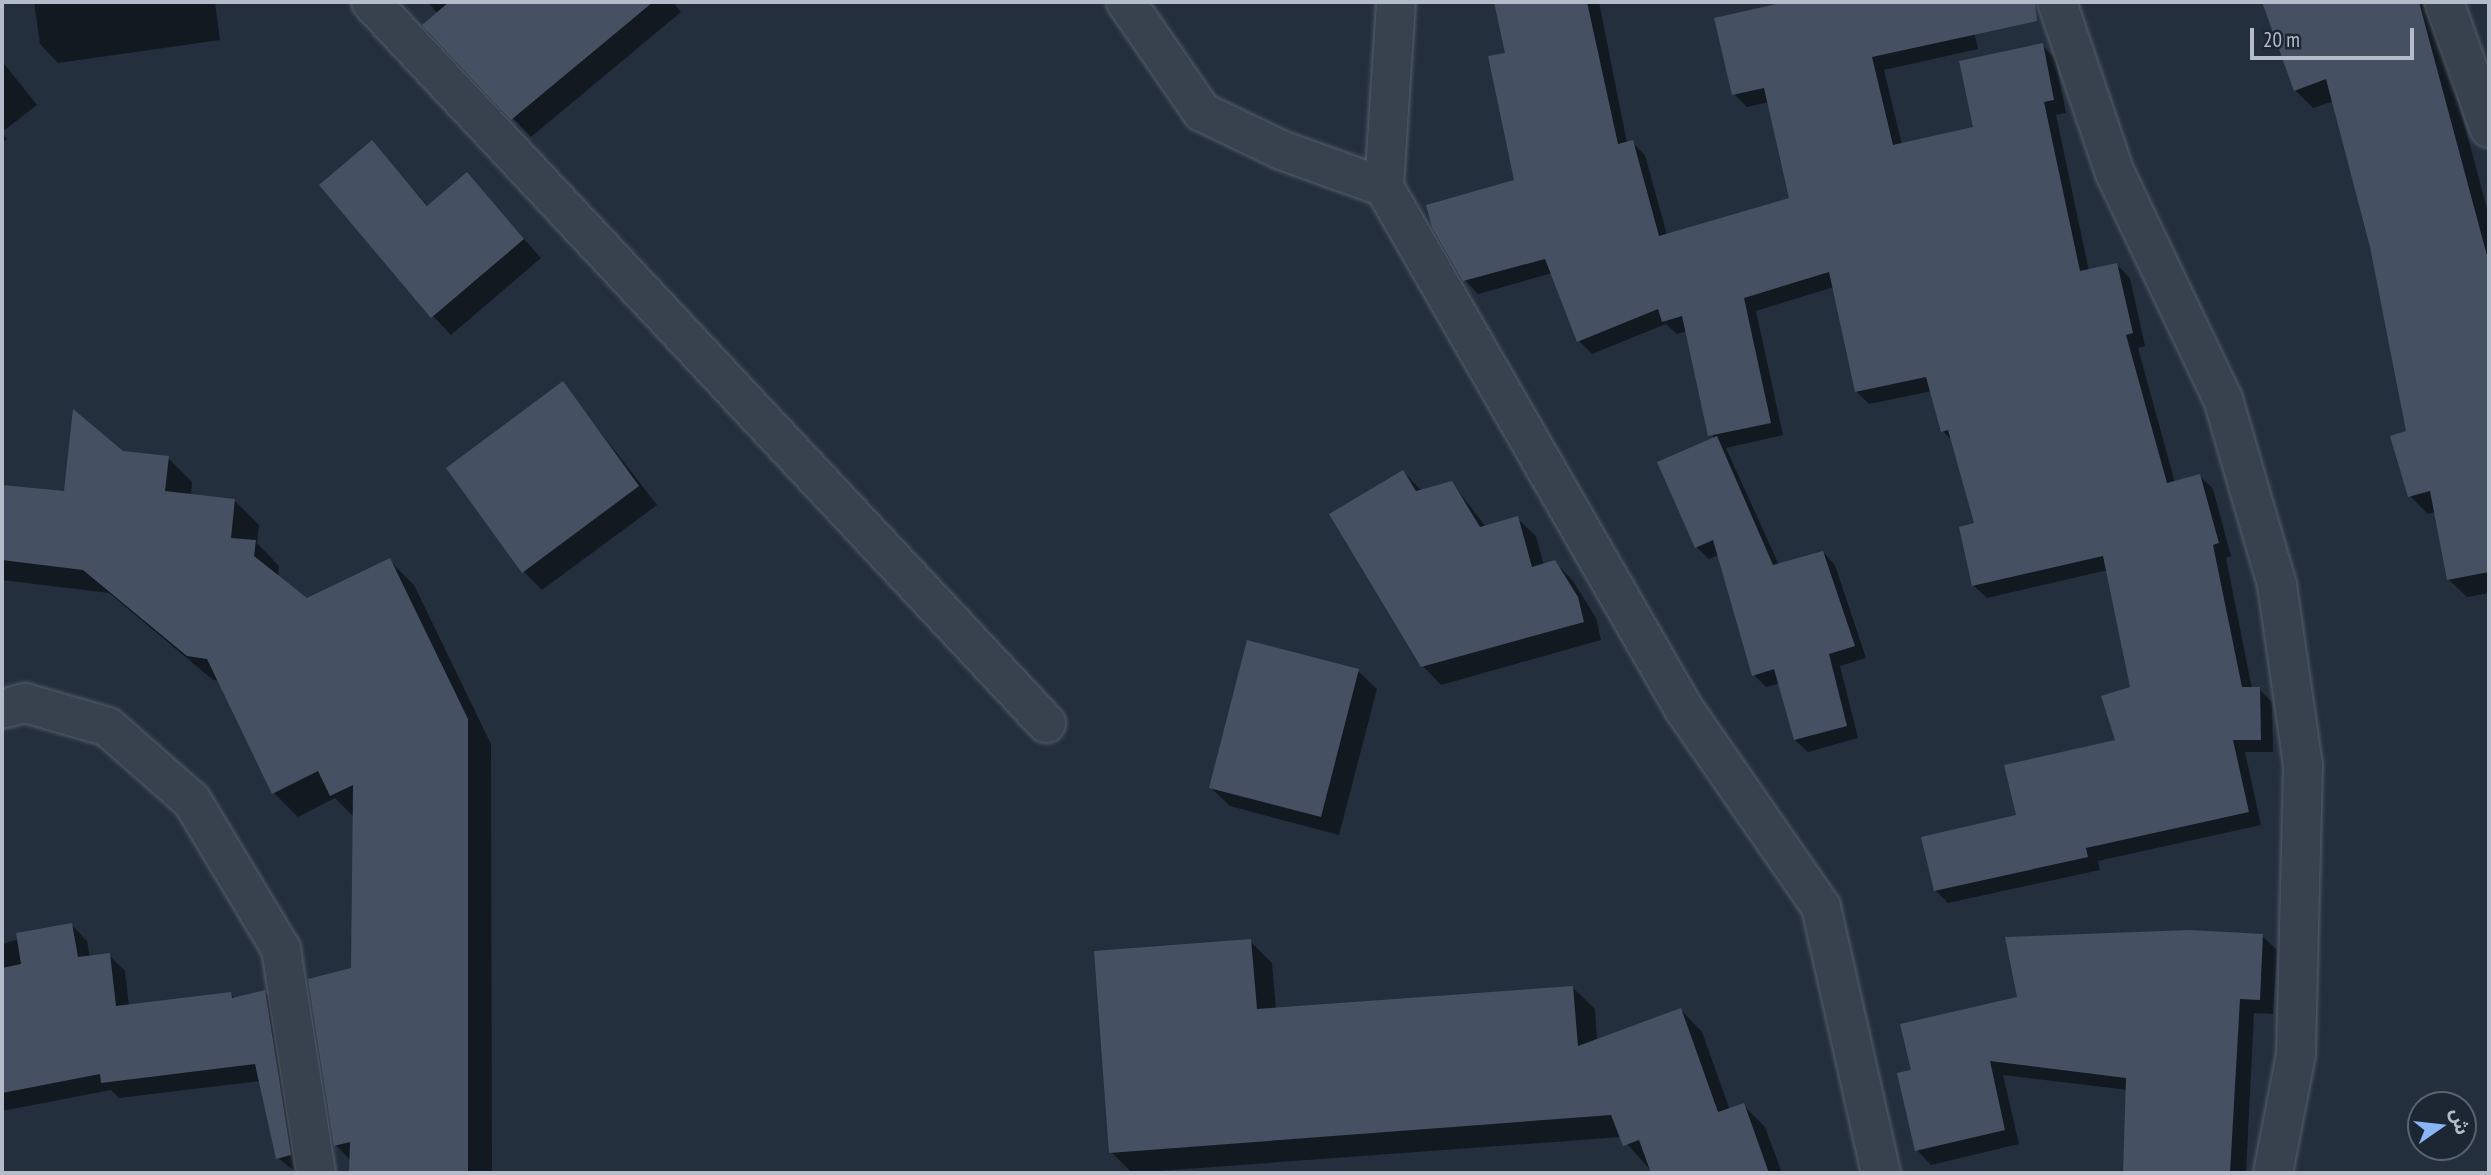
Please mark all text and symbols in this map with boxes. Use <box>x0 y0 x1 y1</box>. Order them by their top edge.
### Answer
scale bar <box>2253 14 2418 58</box>
text: 20 m <box>2263 26 2300 53</box>
north arrow <box>2407 1091 2477 1161</box>
text: ش <box>2446 1106 2475 1137</box>

